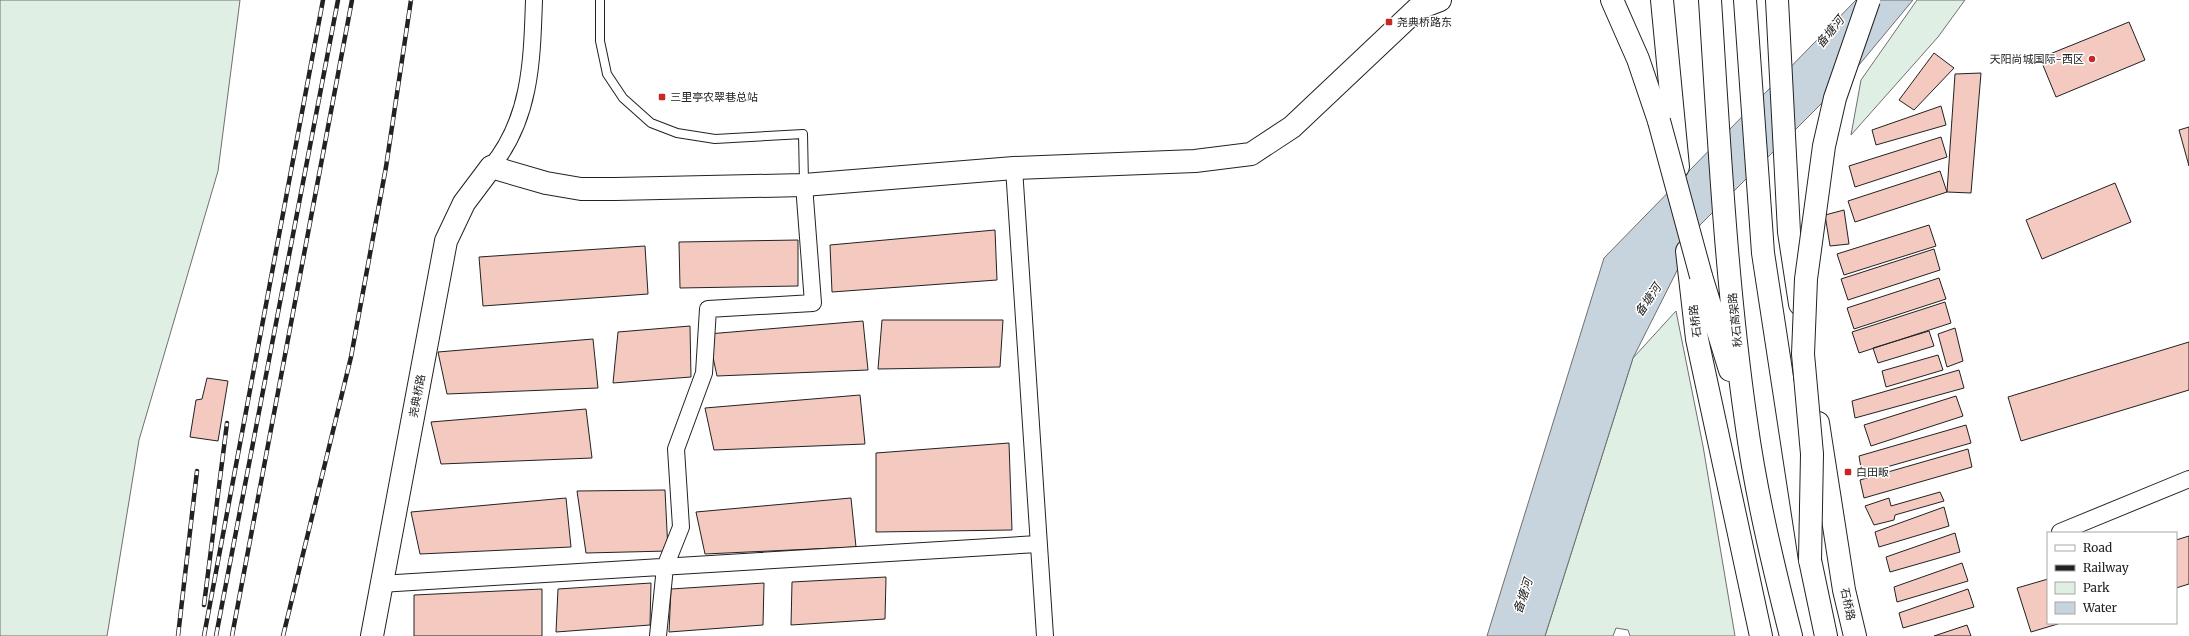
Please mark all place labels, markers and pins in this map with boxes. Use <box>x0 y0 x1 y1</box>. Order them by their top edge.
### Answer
place label: 尧典桥路东 <box>1397 15 1452 29</box>
marker: 尧典桥路东 <box>1384 17 1394 27</box>
place label: 天阳尚城国际-西区 <box>1990 52 2084 66</box>
marker: 天阳尚城国际-西区 <box>2087 54 2097 64</box>
place label: 三里亭农翠巷总站 <box>670 90 758 104</box>
marker: 三里亭农翠巷总站 <box>657 92 667 102</box>
place label: 白田畈 <box>1856 465 1889 479</box>
marker: 白田畈 <box>1843 467 1853 477</box>

